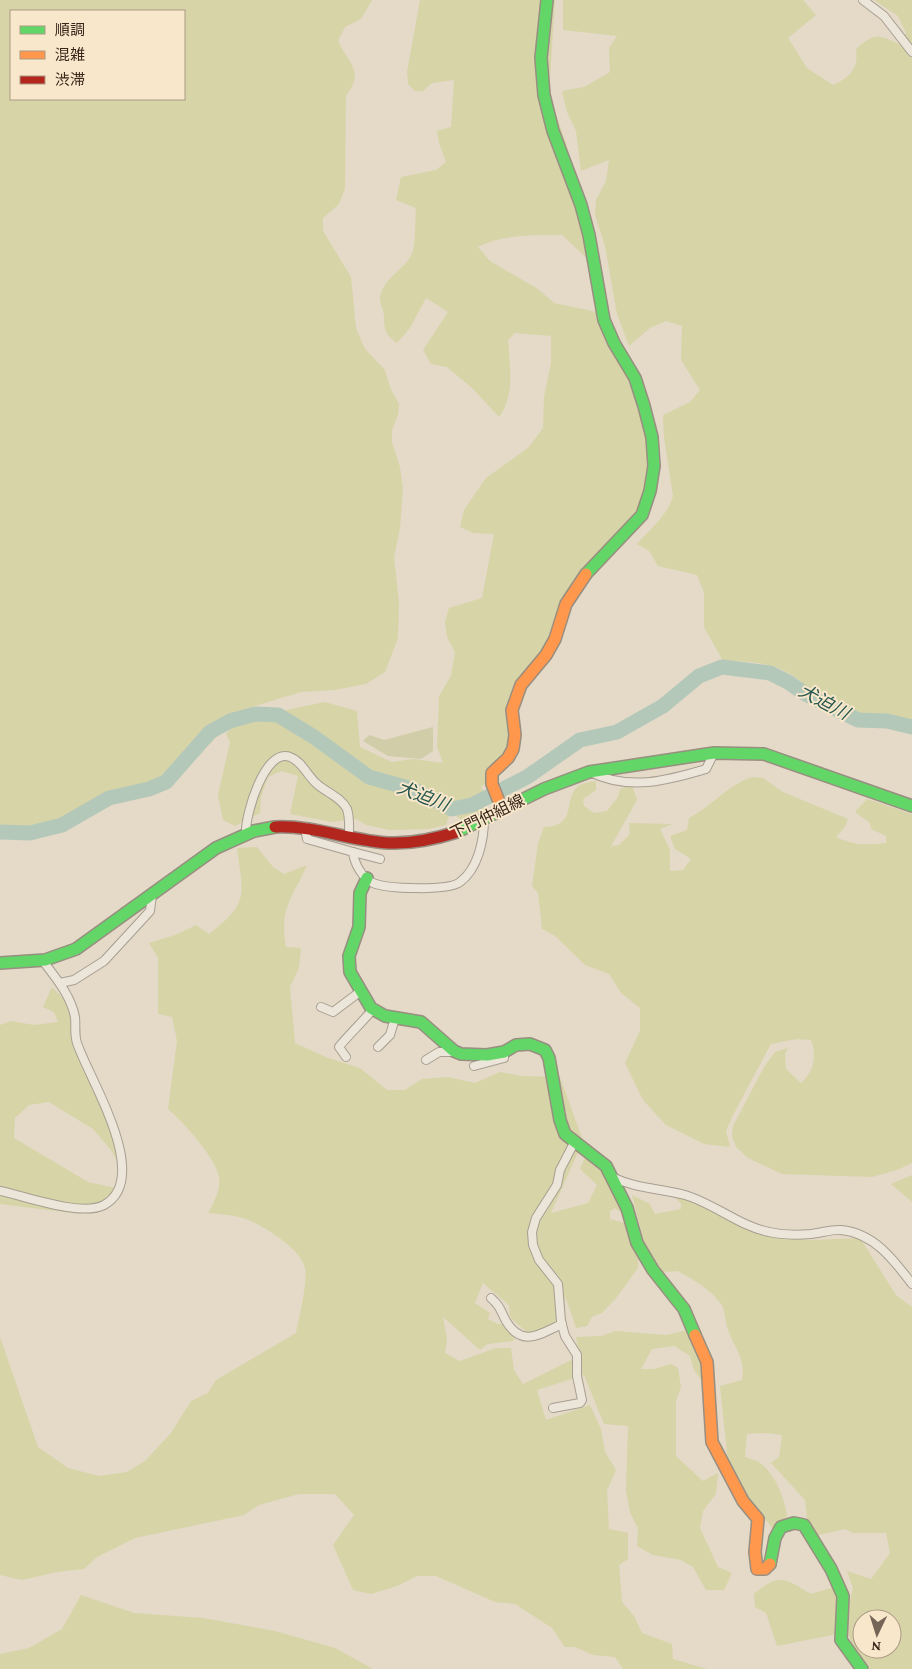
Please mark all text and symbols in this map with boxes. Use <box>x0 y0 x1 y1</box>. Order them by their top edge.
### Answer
legend <box>10 10 185 100</box>
text: 順調 <box>55 22 85 38</box>
text: 混雑 <box>55 47 85 63</box>
text: 渋滞 <box>55 72 85 88</box>
water label: 犬迫川 <box>795 680 854 724</box>
water label: 犬迫川 <box>394 777 454 816</box>
street label: 下門仲組線 <box>448 791 527 842</box>
north arrow <box>852 1609 902 1659</box>
text: N <box>870 1639 881 1655</box>

